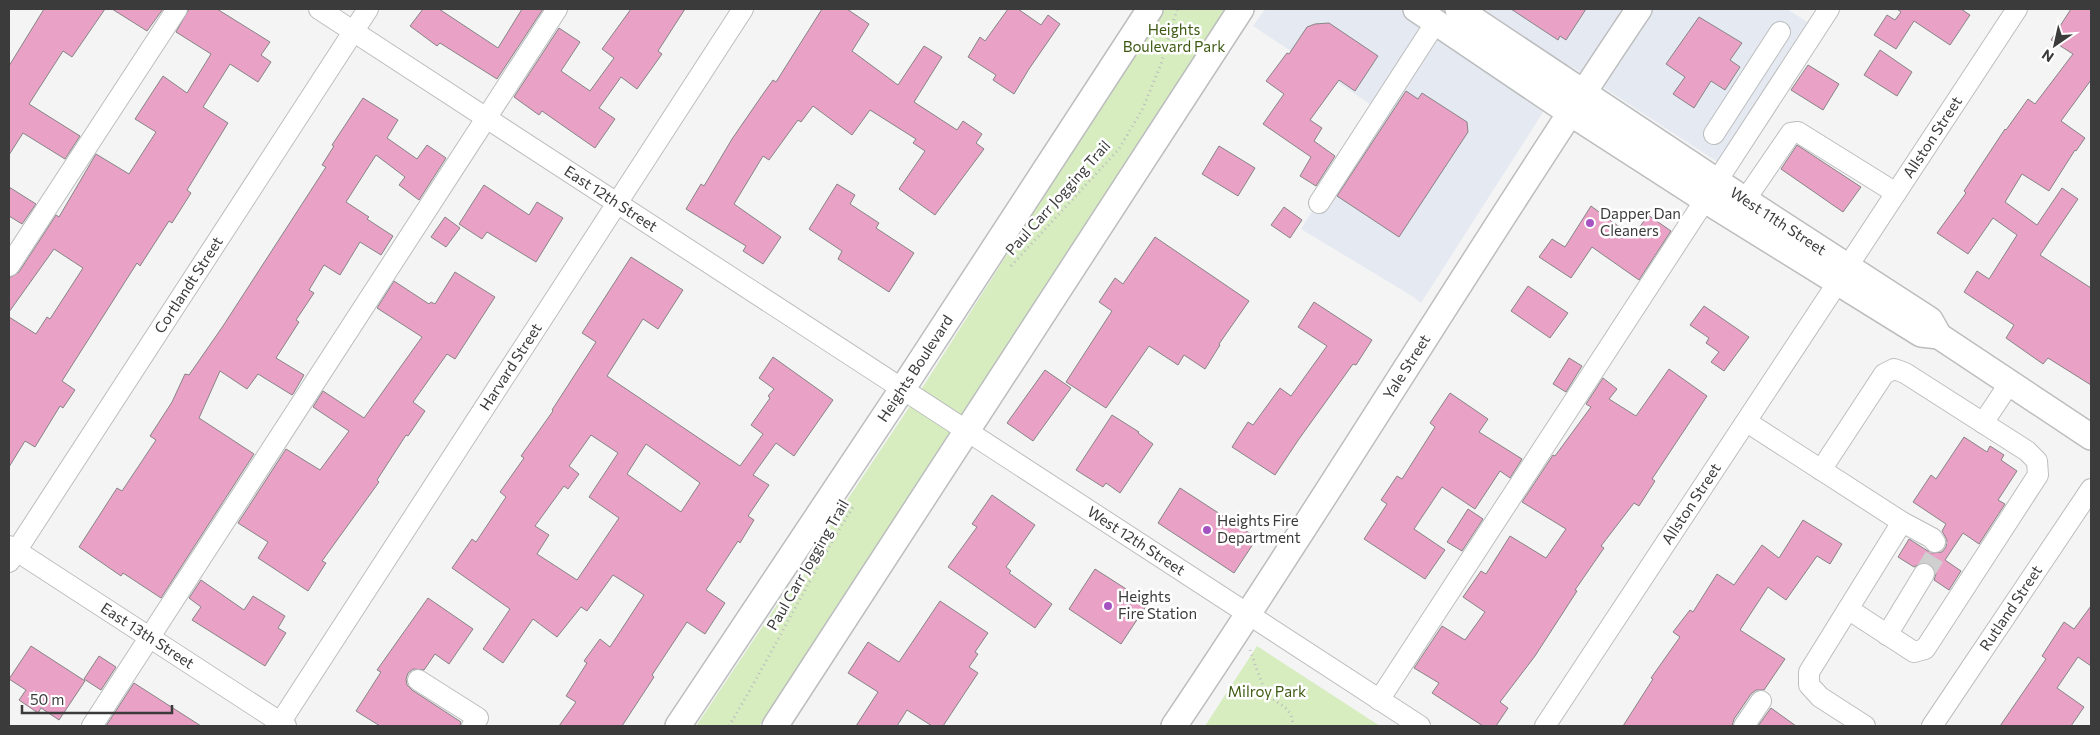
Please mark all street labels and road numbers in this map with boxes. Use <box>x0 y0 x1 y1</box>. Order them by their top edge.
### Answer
street label: Allston Street <box>1899 93 1965 181</box>
street label: Paul Carr Jogging Trail <box>1001 136 1113 258</box>
street label: East 12th Street <box>561 161 661 235</box>
street label: West 11th Street <box>1727 183 1830 258</box>
street label: Cortlandt Street <box>150 233 226 336</box>
street label: Heights Boulevard <box>873 311 956 425</box>
street label: Harvard Street <box>475 319 545 413</box>
street label: Yale Street <box>1379 331 1433 402</box>
street label: Allston Street <box>1657 459 1724 548</box>
street label: Paul Carr Jogging Trail <box>762 496 852 633</box>
street label: West 12th Street <box>1084 502 1189 579</box>
street label: Rutland Street <box>1975 561 2045 654</box>
street label: East 13th Street <box>98 598 198 672</box>

